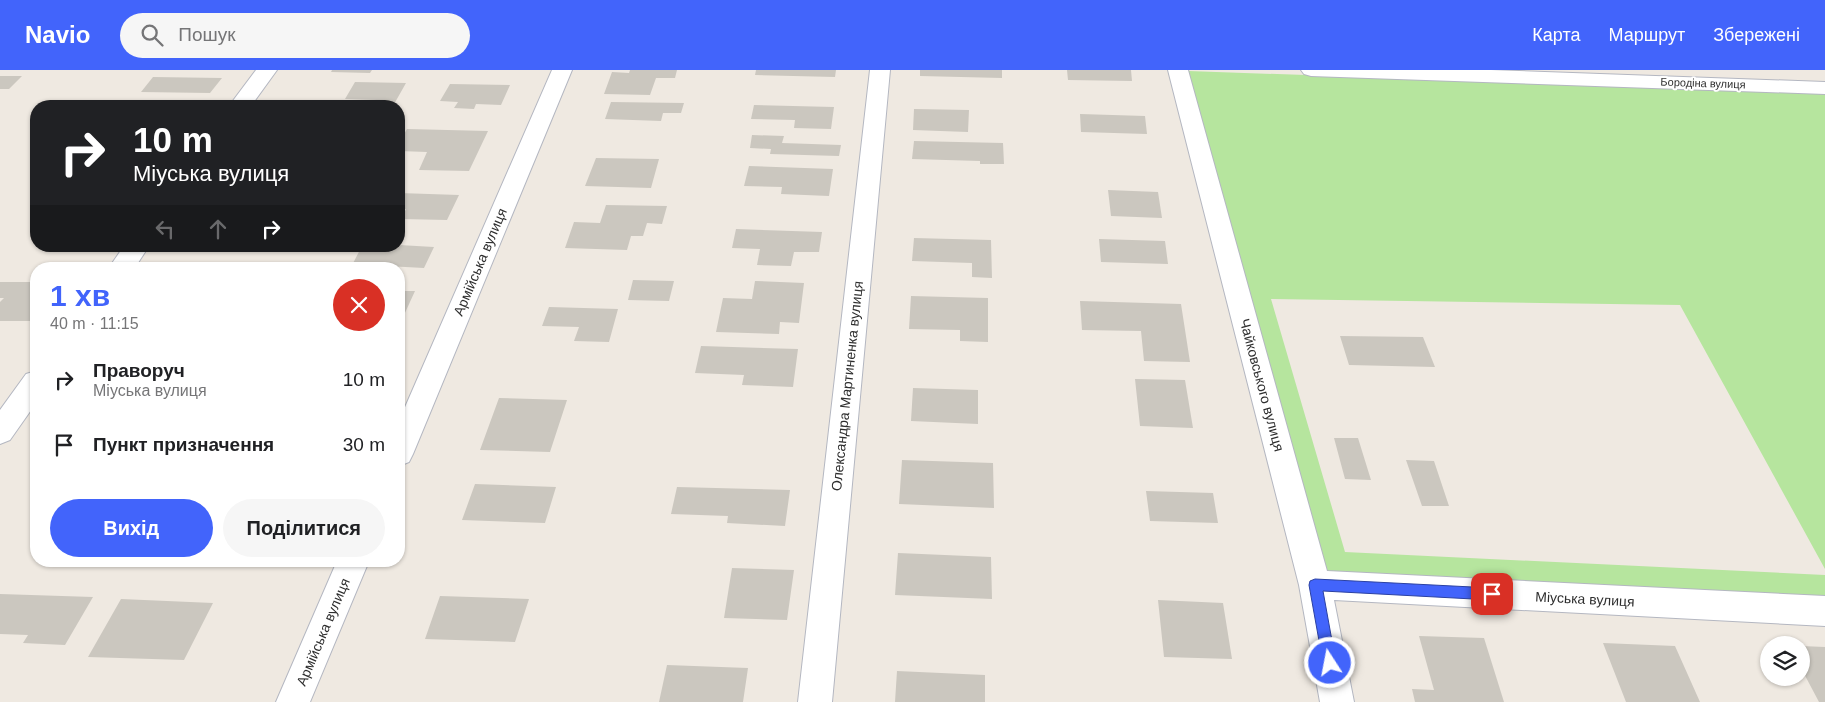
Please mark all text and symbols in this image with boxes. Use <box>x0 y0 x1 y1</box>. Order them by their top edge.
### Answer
search box <box>120 13 470 58</box>
text: Navio <box>25 21 90 48</box>
icon: search <box>138 21 166 49</box>
text: Пошук <box>178 24 236 45</box>
text: Карта <box>1532 25 1580 45</box>
text: Маршрут <box>1608 25 1685 45</box>
text: Збережені <box>1713 25 1800 45</box>
street label: Бородіна вулиця <box>1660 76 1746 90</box>
icon: right <box>50 120 115 185</box>
text: 10 m <box>133 120 213 159</box>
text: Міуська вулиця <box>133 161 289 186</box>
street label: Армійська вулиця <box>450 206 510 318</box>
icon: left <box>151 215 179 243</box>
icon: ahead <box>204 215 232 243</box>
icon: right <box>257 215 285 243</box>
text: 1 хв <box>50 279 110 312</box>
button: close <box>333 279 385 331</box>
street label: Олександра Мартиненка вулиця <box>828 280 866 492</box>
text: 40 m · 11:15 <box>50 315 139 332</box>
street label: Чайковського вулиця <box>1237 317 1287 453</box>
text: Праворуч <box>93 360 185 381</box>
icon: right <box>50 366 78 394</box>
text: 10 m <box>343 369 385 390</box>
text: Міуська вулиця <box>93 382 207 399</box>
icon: arrive <box>50 431 78 459</box>
text: Пункт призначення <box>93 434 274 455</box>
text: 30 m <box>343 434 385 455</box>
button: Вихід <box>50 499 213 557</box>
button: Поділитися <box>223 499 385 557</box>
pin <box>1471 573 1513 615</box>
street label: Армійська вулиця <box>293 576 353 688</box>
icon: arrive <box>1478 580 1506 608</box>
street label: Міуська вулиця <box>1535 588 1635 610</box>
position arrow <box>1303 636 1355 688</box>
map controls <box>1760 636 1810 686</box>
button: layers <box>1760 636 1810 686</box>

